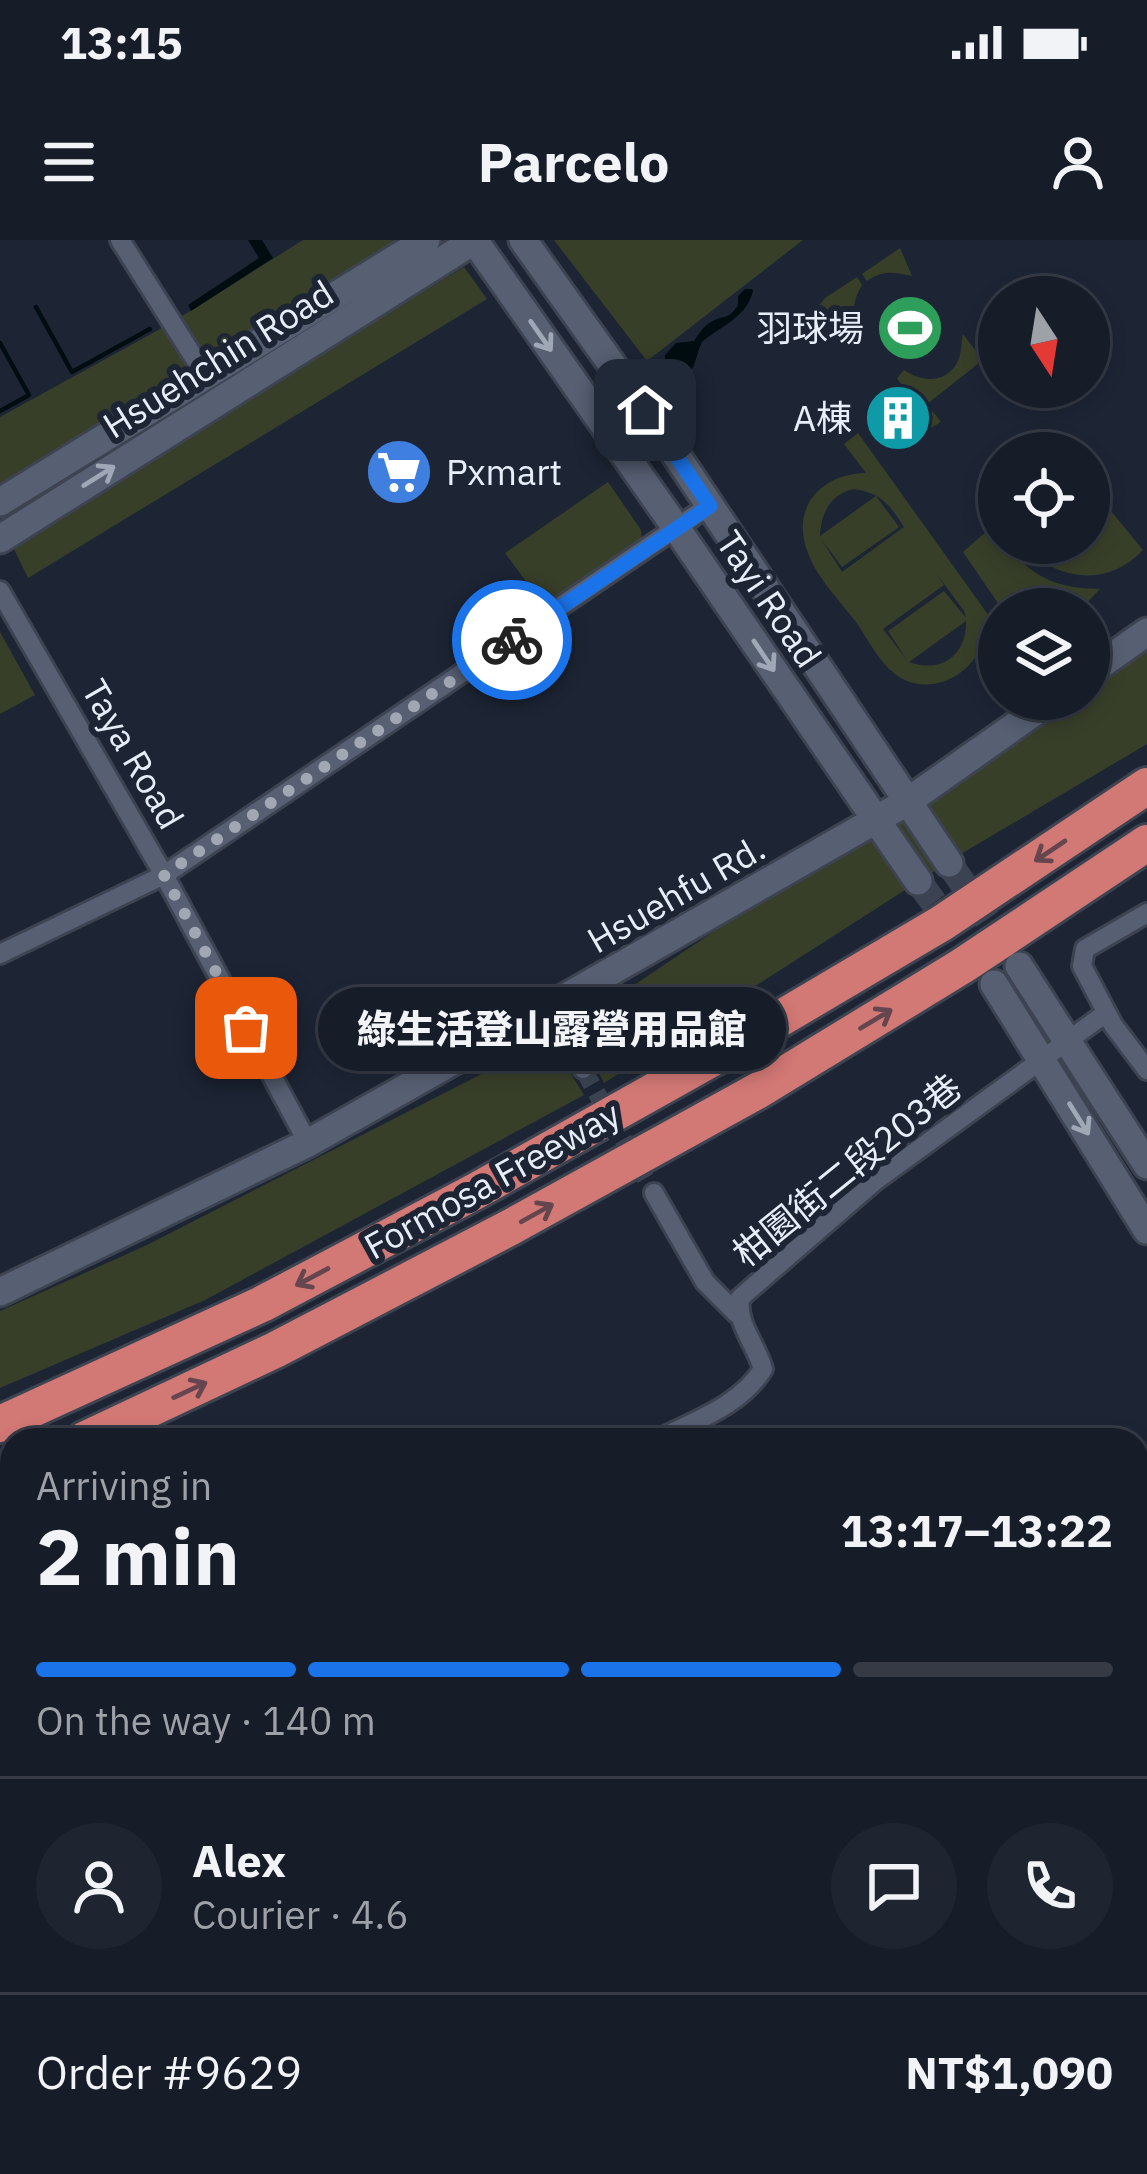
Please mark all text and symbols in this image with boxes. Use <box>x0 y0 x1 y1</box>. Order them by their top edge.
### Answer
text: 13:15 <box>60 13 183 71</box>
text: Parcelo <box>478 127 669 197</box>
icon: menu <box>36 129 102 195</box>
icon: person <box>1045 129 1111 195</box>
street label: Hsuehchin Road <box>94 269 342 448</box>
north arrow <box>978 276 1110 408</box>
map controls <box>978 276 1110 720</box>
sports icon: 羽球場 <box>875 293 945 363</box>
place label: 羽球場 <box>756 304 864 351</box>
one-way arrow <box>529 319 554 352</box>
pin <box>594 359 696 461</box>
icon: home <box>612 377 678 443</box>
building icon: A棟 <box>863 383 933 453</box>
place label: A棟 <box>793 394 852 441</box>
button: locate <box>978 432 1110 564</box>
supermarket icon: Pxmart <box>364 437 434 507</box>
place label: Pxmart <box>446 448 562 495</box>
one-way arrow <box>81 464 115 489</box>
street label: Tayi Road <box>706 521 832 676</box>
courier <box>452 580 572 700</box>
button: layers <box>978 588 1110 720</box>
icon: bike <box>479 607 545 673</box>
one-way arrow <box>751 639 776 673</box>
street label: Taya Road <box>72 671 195 837</box>
street label: Hsuehfu Rd. <box>579 824 773 963</box>
one-way arrow <box>1033 839 1067 864</box>
pin <box>195 977 297 1079</box>
callout: 綠生活登山露營用品館 <box>318 986 786 1070</box>
icon: bag <box>213 995 279 1061</box>
text: 綠生活登山露營用品館 <box>357 1003 747 1054</box>
one-way arrow <box>858 1007 892 1031</box>
street label: 柑園街二段203巷 <box>723 1063 971 1276</box>
street label: Formosa Freeway <box>355 1090 628 1269</box>
one-way arrow <box>1067 1101 1091 1135</box>
one-way arrow <box>519 1201 554 1224</box>
one-way arrow <box>296 1266 331 1289</box>
one-way arrow <box>171 1378 207 1400</box>
text: Arriving in <box>36 1460 212 1511</box>
text: 13:17–13:22 <box>841 1501 1113 1559</box>
text: 2 min <box>36 1505 240 1606</box>
text: On the way · 140 m <box>36 1695 376 1746</box>
button: person <box>36 1823 162 1949</box>
button: chat <box>831 1823 957 1949</box>
button: phone <box>987 1823 1113 1949</box>
text: Alex <box>192 1831 286 1889</box>
text: Courier · 4.6 <box>192 1889 409 1940</box>
text: Order #9629 <box>36 2043 302 2101</box>
text: NT$1,090 <box>905 2043 1113 2101</box>

